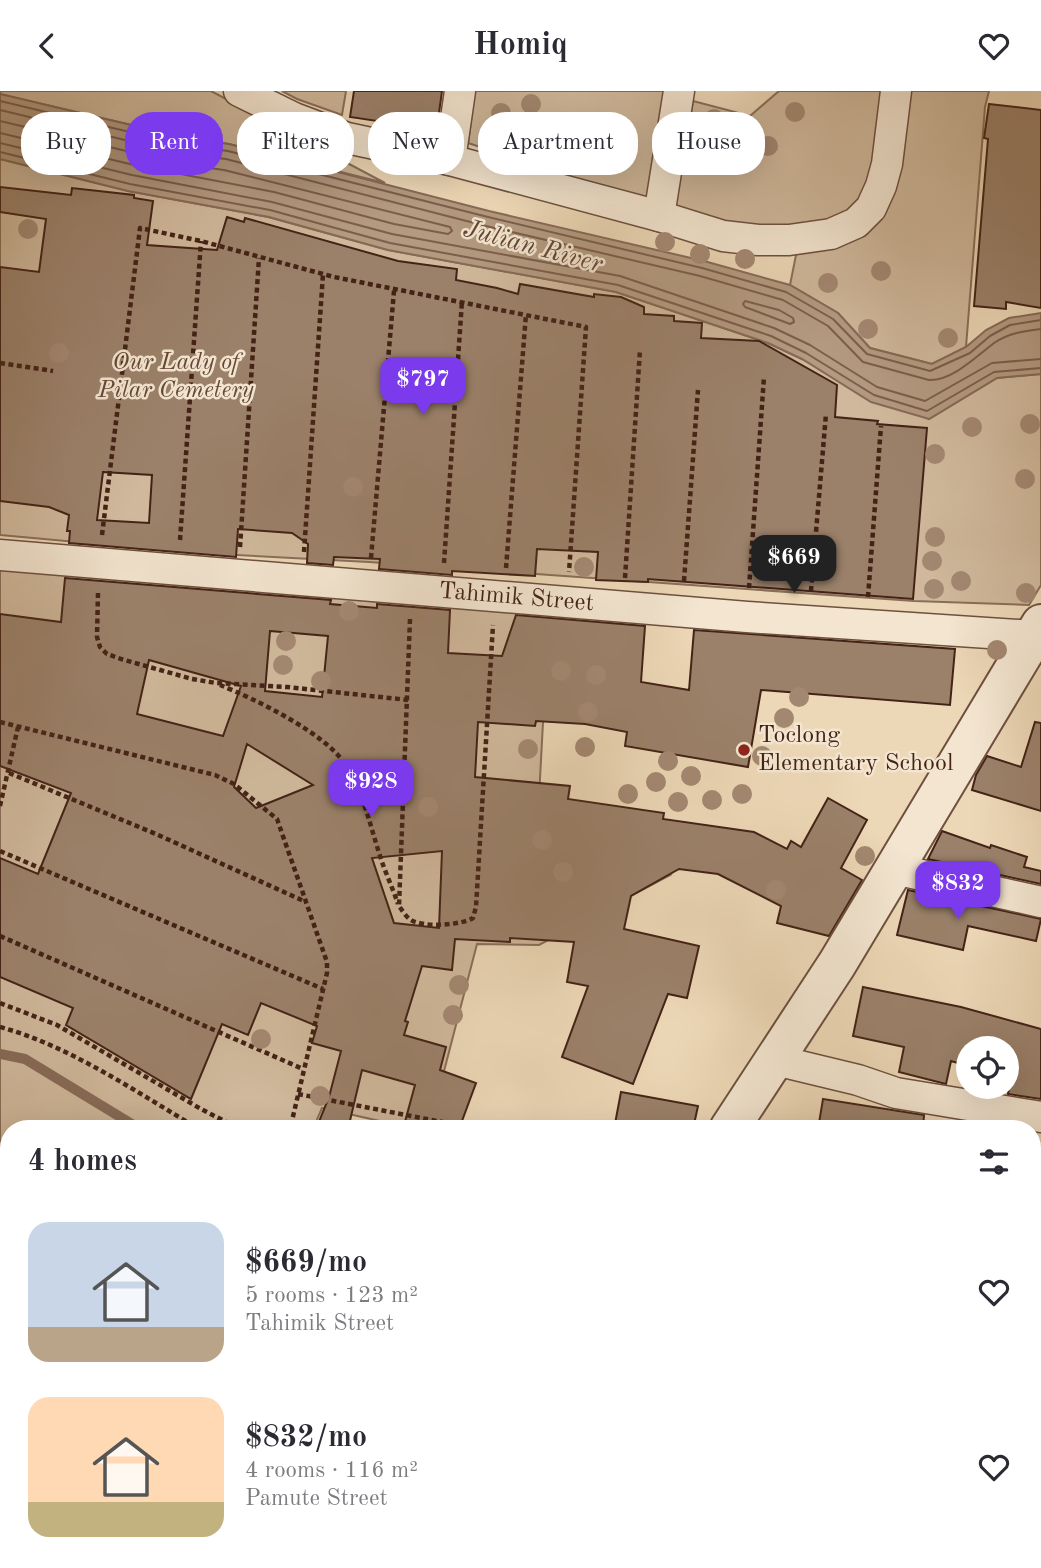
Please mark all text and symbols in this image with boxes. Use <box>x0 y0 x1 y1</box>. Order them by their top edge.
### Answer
icon: back <box>28 27 66 65</box>
icon: heart <box>975 27 1013 65</box>
text: Homiq <box>473 30 568 62</box>
chip: Buy <box>21 112 111 175</box>
chip: Rent <box>125 112 223 175</box>
chip: Filters <box>237 112 354 175</box>
chip: New <box>368 112 464 175</box>
chip: Apartment <box>478 112 638 175</box>
chip: House <box>652 112 765 175</box>
water label: Julian River <box>461 216 606 278</box>
park label: Our Lady of Pilar Cemetery <box>97 351 255 403</box>
pin: $797 <box>382 357 464 417</box>
text: $797 <box>396 368 450 391</box>
pin: $669 <box>753 535 835 595</box>
text: $669 <box>767 546 821 569</box>
street label: Tahimik Street <box>438 579 595 616</box>
place label: Toclong Elementary School <box>758 724 953 776</box>
marker: Toclong Elementary School <box>736 742 752 758</box>
pin: $928 <box>330 759 412 819</box>
text: $928 <box>344 770 398 793</box>
pin: $832 <box>917 861 999 921</box>
text: $832 <box>931 872 985 895</box>
map controls <box>956 1036 1019 1099</box>
button: locate <box>956 1036 1019 1099</box>
icon: filters <box>975 1143 1013 1181</box>
text: 4 homes <box>28 1147 137 1177</box>
text: $669/mo <box>245 1248 367 1278</box>
icon: home <box>84 1250 168 1334</box>
icon: heart <box>975 1273 1013 1311</box>
text: 5 rooms · 123 m² <box>245 1284 418 1307</box>
text: Tahimik Street <box>245 1312 394 1335</box>
text: $832/mo <box>245 1423 367 1453</box>
icon: home <box>84 1425 168 1509</box>
icon: heart <box>975 1448 1013 1486</box>
text: 4 rooms · 116 m² <box>245 1459 418 1482</box>
text: Pamute Street <box>245 1487 388 1510</box>

